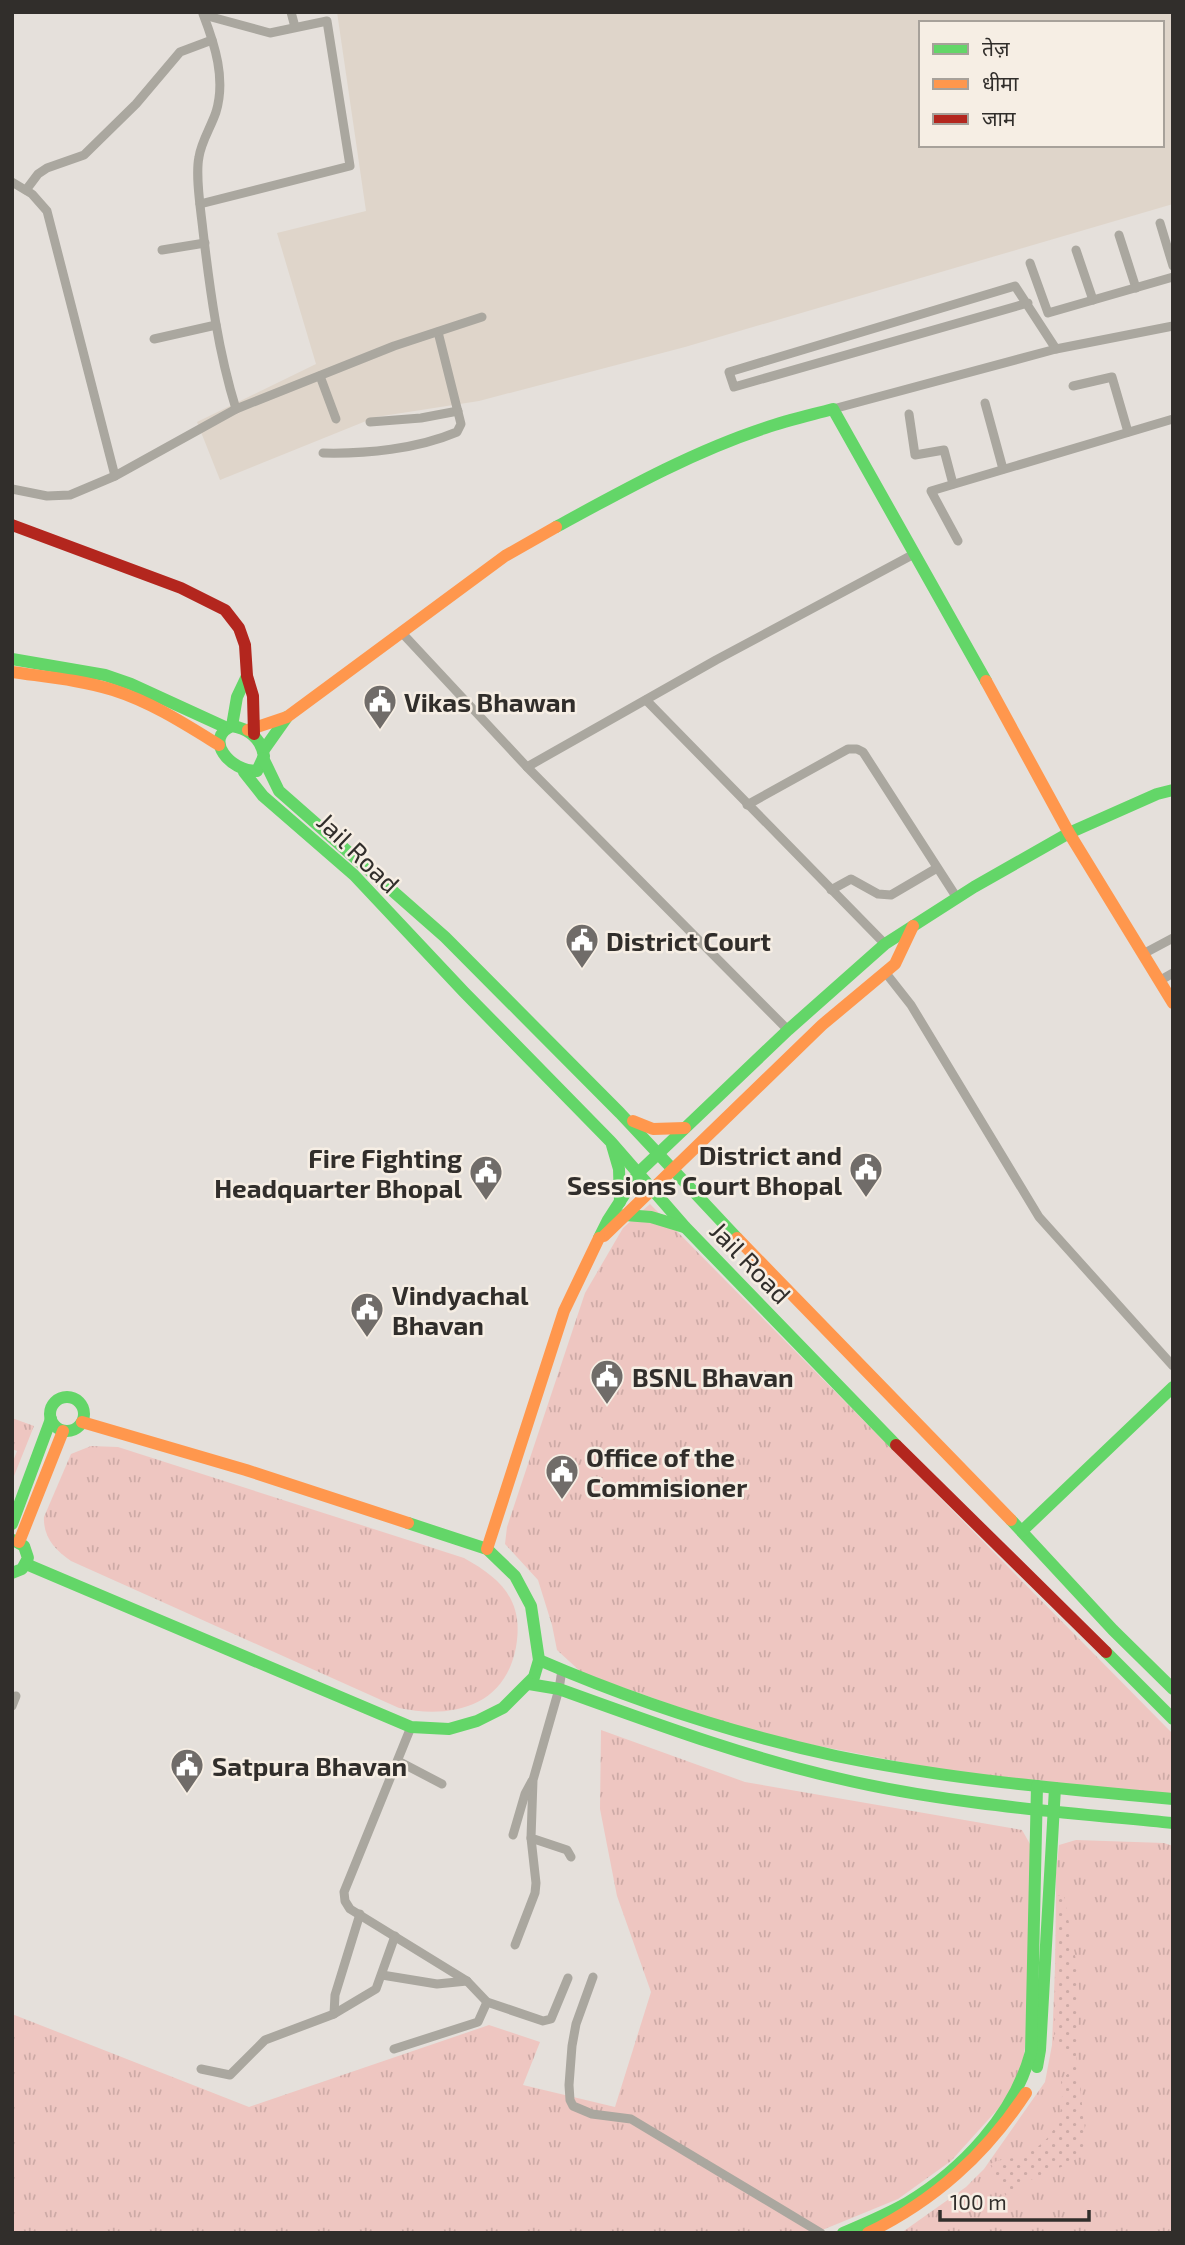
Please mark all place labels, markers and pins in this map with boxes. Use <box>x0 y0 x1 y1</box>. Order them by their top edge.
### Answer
public building icon: Vikas Bhawan <box>361 682 399 731</box>
place label: Vikas Bhawan <box>404 686 576 717</box>
public building icon: District Court <box>563 921 601 970</box>
place label: District Court <box>606 925 771 956</box>
place label: District and Sessions Court Bhopal <box>567 1139 842 1200</box>
place label: Fire Fighting Headquarter Bhopal <box>214 1142 462 1203</box>
public building icon: District and Sessions Court Bhopal <box>847 1150 885 1199</box>
public building icon: Fire Fighting Headquarter Bhopal <box>467 1153 505 1202</box>
place label: Vindyachal Bhavan <box>392 1279 529 1340</box>
public building icon: Vindyachal Bhavan <box>348 1290 386 1339</box>
public building icon: BSNL Bhavan <box>588 1357 626 1406</box>
place label: BSNL Bhavan <box>632 1361 794 1392</box>
place label: Office of the Commisioner <box>586 1441 747 1502</box>
public building icon: Office of the Commisioner <box>543 1452 581 1501</box>
public building icon: Satpura Bhavan <box>168 1746 206 1795</box>
place label: Satpura Bhavan <box>212 1750 407 1781</box>

